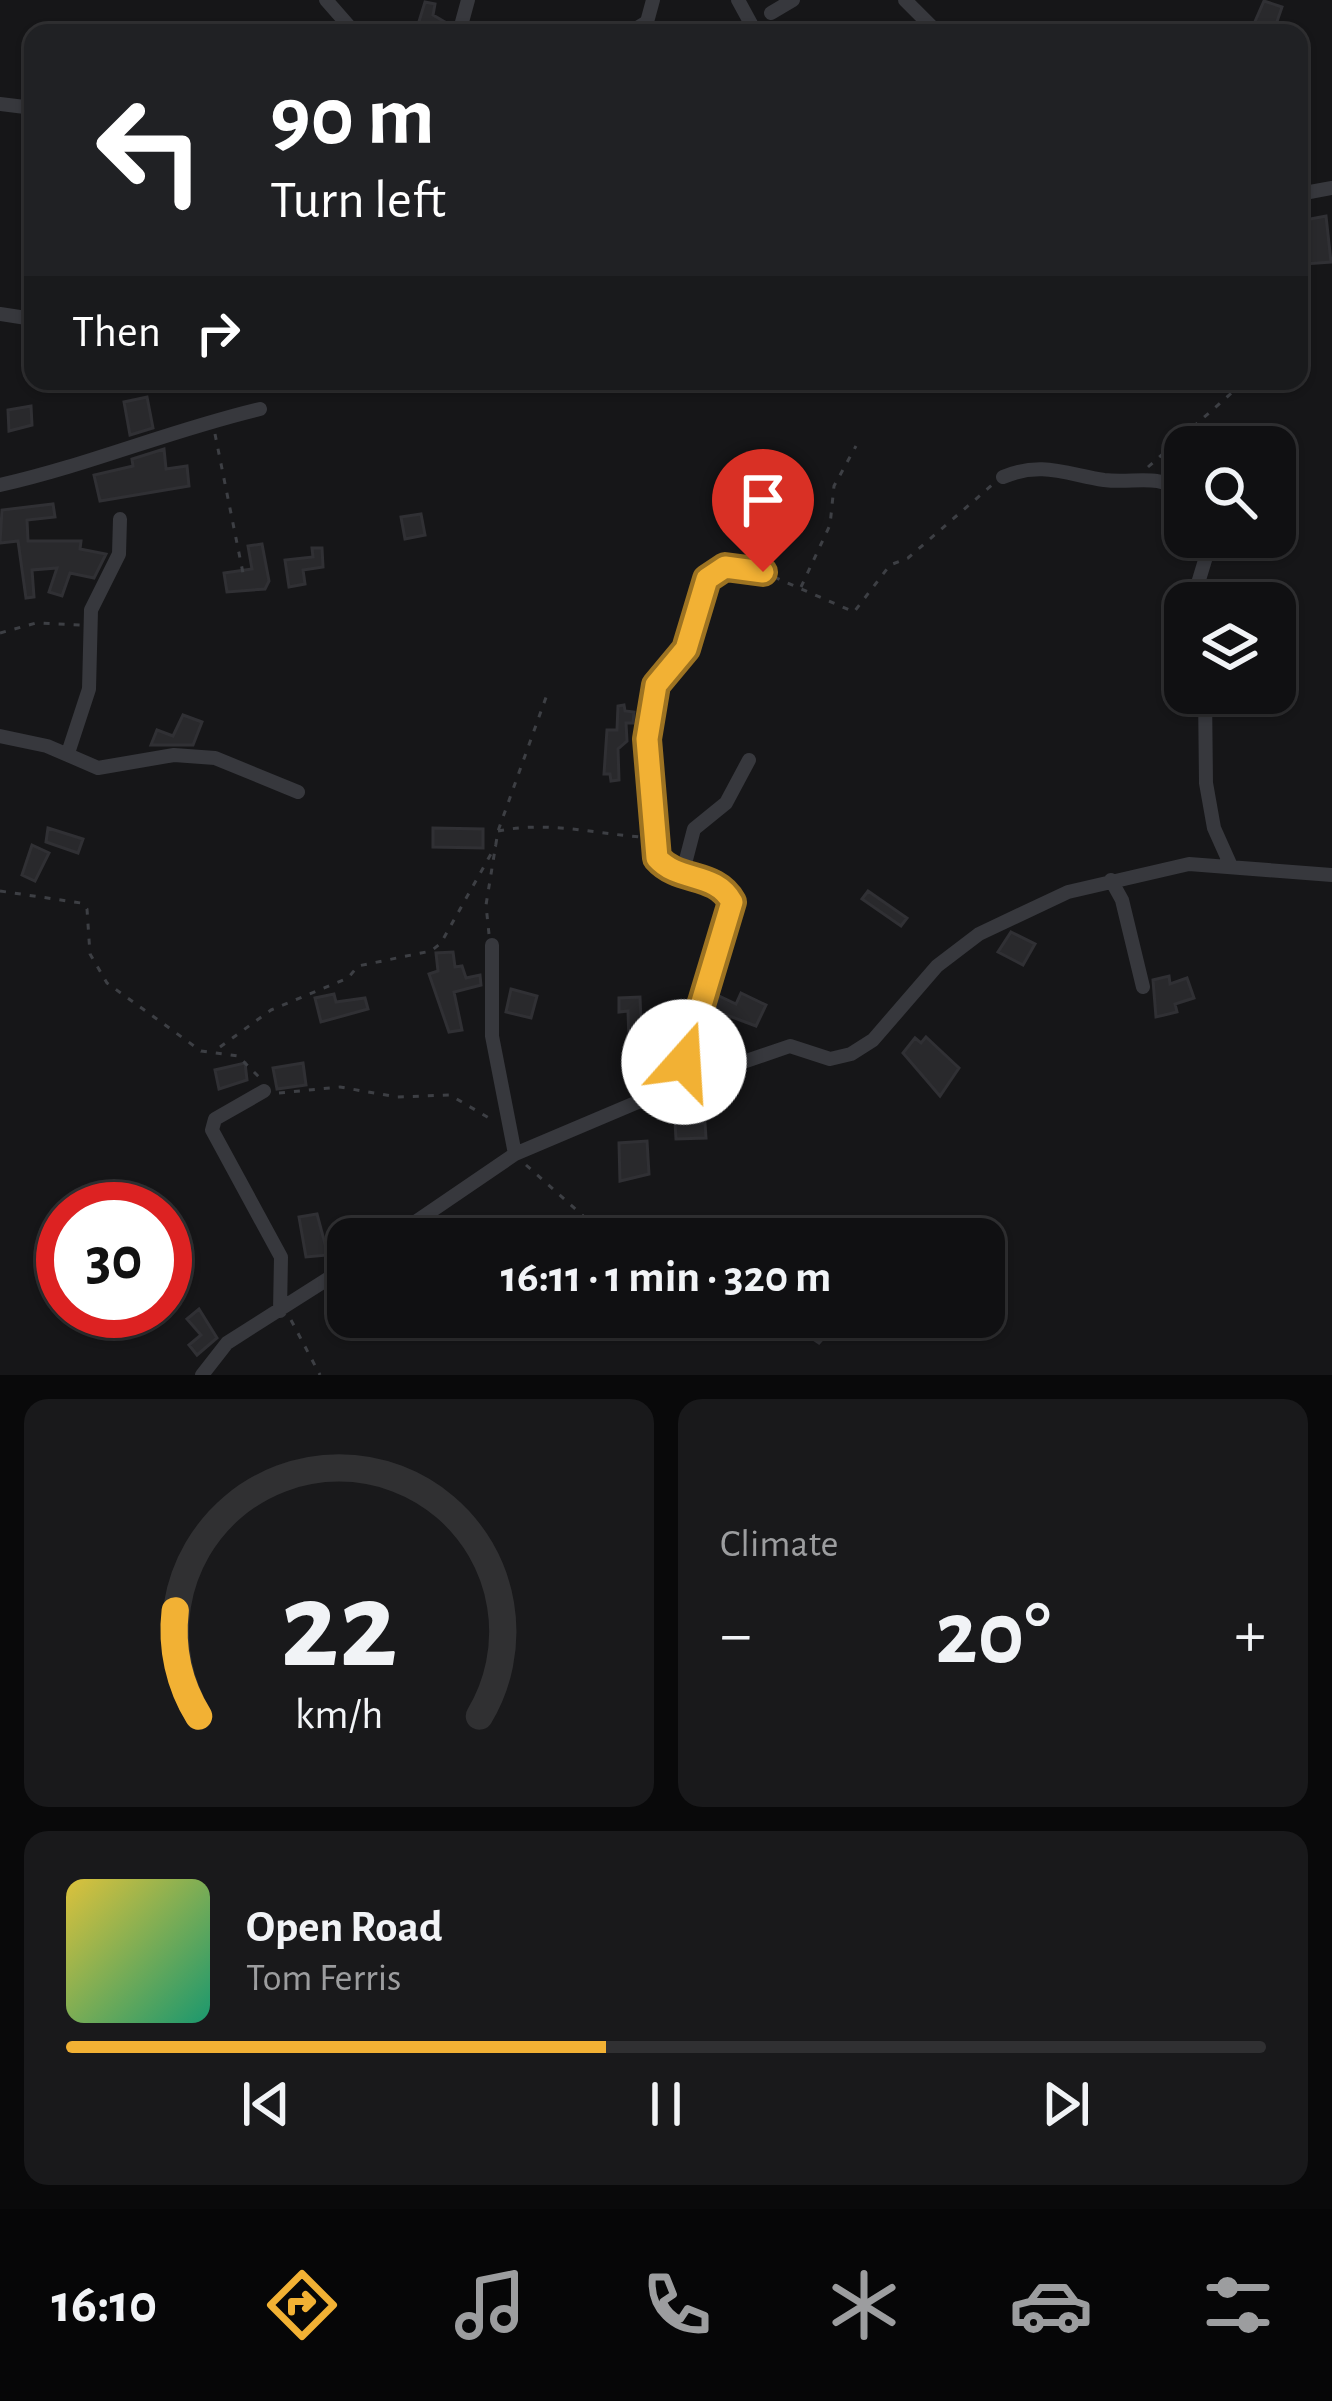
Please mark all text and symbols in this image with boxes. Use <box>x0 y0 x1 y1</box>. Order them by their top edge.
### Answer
icon: left <box>72 72 228 228</box>
text: 90 m <box>270 76 435 160</box>
text: Turn left <box>270 174 446 228</box>
icon: right <box>185 300 251 366</box>
text: Then <box>72 310 161 355</box>
map controls <box>1164 426 1296 714</box>
button: search <box>1164 426 1296 558</box>
pin <box>712 449 814 572</box>
icon: arrive <box>730 467 796 533</box>
button: layers <box>1164 582 1296 714</box>
position arrow <box>621 999 747 1125</box>
speed limit sign: 30 <box>36 1182 192 1338</box>
text: 16:11 · 1 min · 320 m <box>501 1255 831 1300</box>
text: Climate <box>720 1525 838 1564</box>
text: 22 <box>280 1565 398 1690</box>
text: 20° <box>935 1590 1051 1680</box>
text: − <box>720 1602 752 1668</box>
text: + <box>1234 1602 1266 1668</box>
text: km/h <box>295 1694 383 1737</box>
text: Open Road <box>246 1905 443 1950</box>
text: Tom Ferris <box>246 1959 402 1998</box>
icon: previous <box>233 2071 299 2137</box>
icon: pause <box>633 2071 699 2137</box>
icon: next <box>1033 2071 1099 2137</box>
icon: directions <box>260 2263 344 2347</box>
icon: music <box>448 2263 532 2347</box>
icon: phone <box>635 2263 719 2347</box>
icon: climate <box>822 2263 906 2347</box>
icon: car <box>1009 2263 1093 2347</box>
icon: filters <box>1196 2263 1280 2347</box>
text: 16:10 <box>52 2278 157 2332</box>

